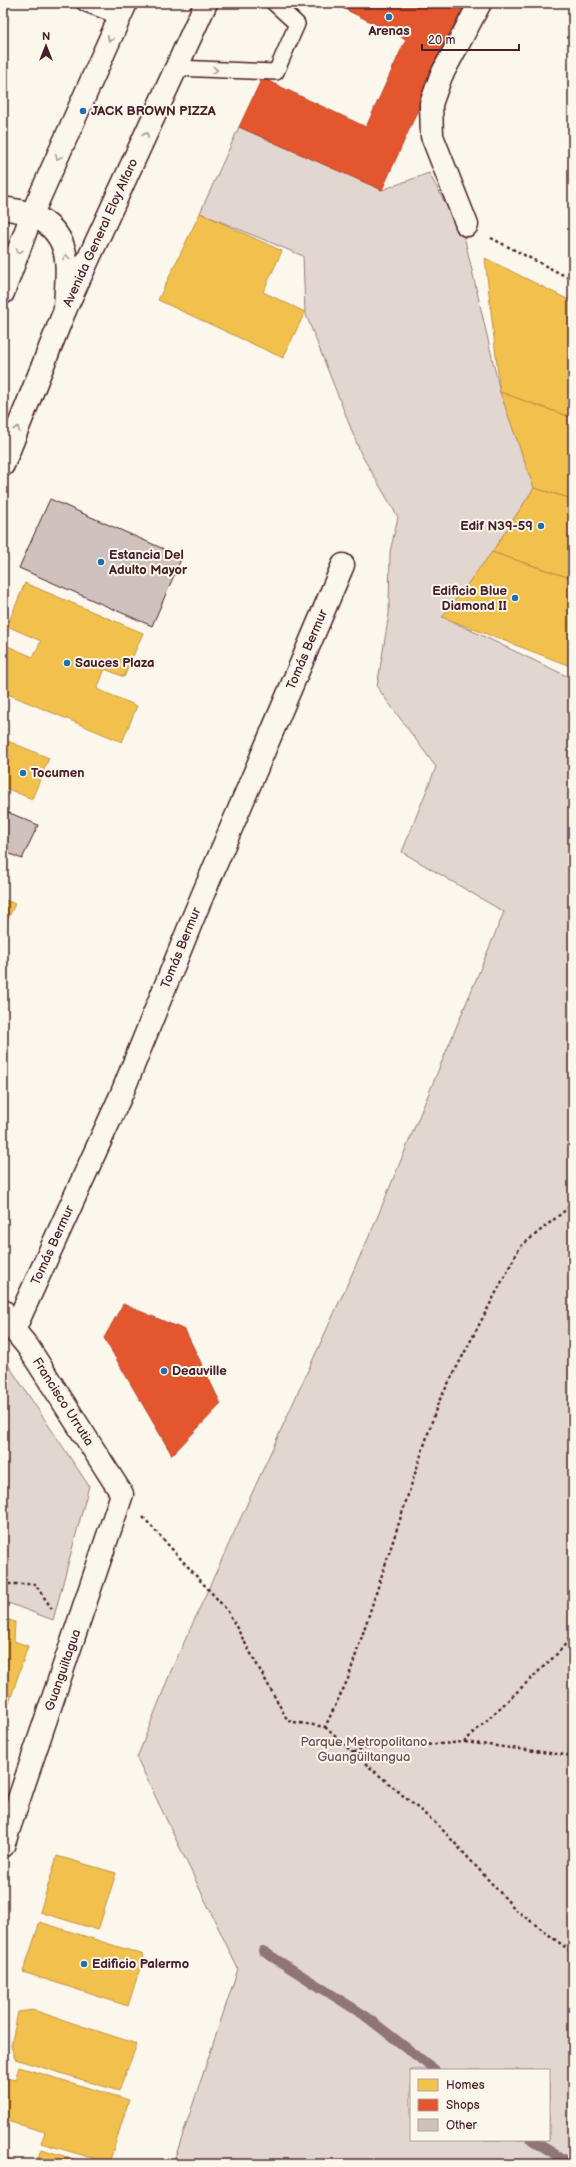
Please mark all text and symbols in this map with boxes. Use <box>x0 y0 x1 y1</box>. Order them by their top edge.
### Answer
marker: Arenas <box>384 12 394 22</box>
place label: Arenas <box>367 23 410 39</box>
north arrow <box>26 26 66 66</box>
scale bar <box>422 26 519 52</box>
text: N <box>42 30 50 43</box>
text: 20 m <box>428 33 455 48</box>
one-way arrow <box>107 35 115 42</box>
one-way arrow <box>212 65 218 74</box>
place label: JACK BROWN PIZZA <box>91 103 216 119</box>
marker: JACK BROWN PIZZA <box>78 106 88 116</box>
one-way arrow <box>141 131 149 139</box>
one-way arrow <box>55 153 63 161</box>
street label: Avenida General Eloy Alfaro <box>59 156 142 309</box>
one-way arrow <box>15 247 23 254</box>
one-way arrow <box>62 254 71 260</box>
one-way arrow <box>13 425 21 432</box>
place label: Edif N39-59 <box>460 518 533 534</box>
marker: Edif N39-59 <box>536 521 546 531</box>
place label: Estancia Del Adulto Mayor <box>108 547 188 578</box>
marker: Estancia Del Adulto Mayor <box>96 557 106 567</box>
place label: Edificio Blue Diamond II <box>432 583 508 614</box>
marker: Edificio Blue Diamond II <box>510 593 520 603</box>
street label: Tomás Bermur <box>283 607 331 692</box>
place label: Sauces Plaza <box>75 655 155 671</box>
marker: Sauces Plaza <box>62 658 72 668</box>
place label: Tocumen <box>31 765 85 781</box>
marker: Tocumen <box>18 768 28 778</box>
street label: Tomás Bermur <box>157 905 205 991</box>
street label: Tomás Bermur <box>27 1203 78 1288</box>
street label: Francisco Urrutia <box>29 1355 97 1449</box>
place label: Deauville <box>172 1363 227 1379</box>
marker: Deauville <box>159 1366 169 1376</box>
street label: Guanguiltagua <box>42 1627 84 1713</box>
park label: Parque Metropolitano Guangüiltangua <box>301 1734 427 1765</box>
place label: Edificio Palermo <box>92 1956 189 1972</box>
marker: Edificio Palermo <box>79 1959 89 1969</box>
legend <box>410 2069 550 2141</box>
text: Homes <box>446 2078 485 2093</box>
text: Shops <box>446 2098 480 2113</box>
text: Other <box>446 2118 478 2133</box>

